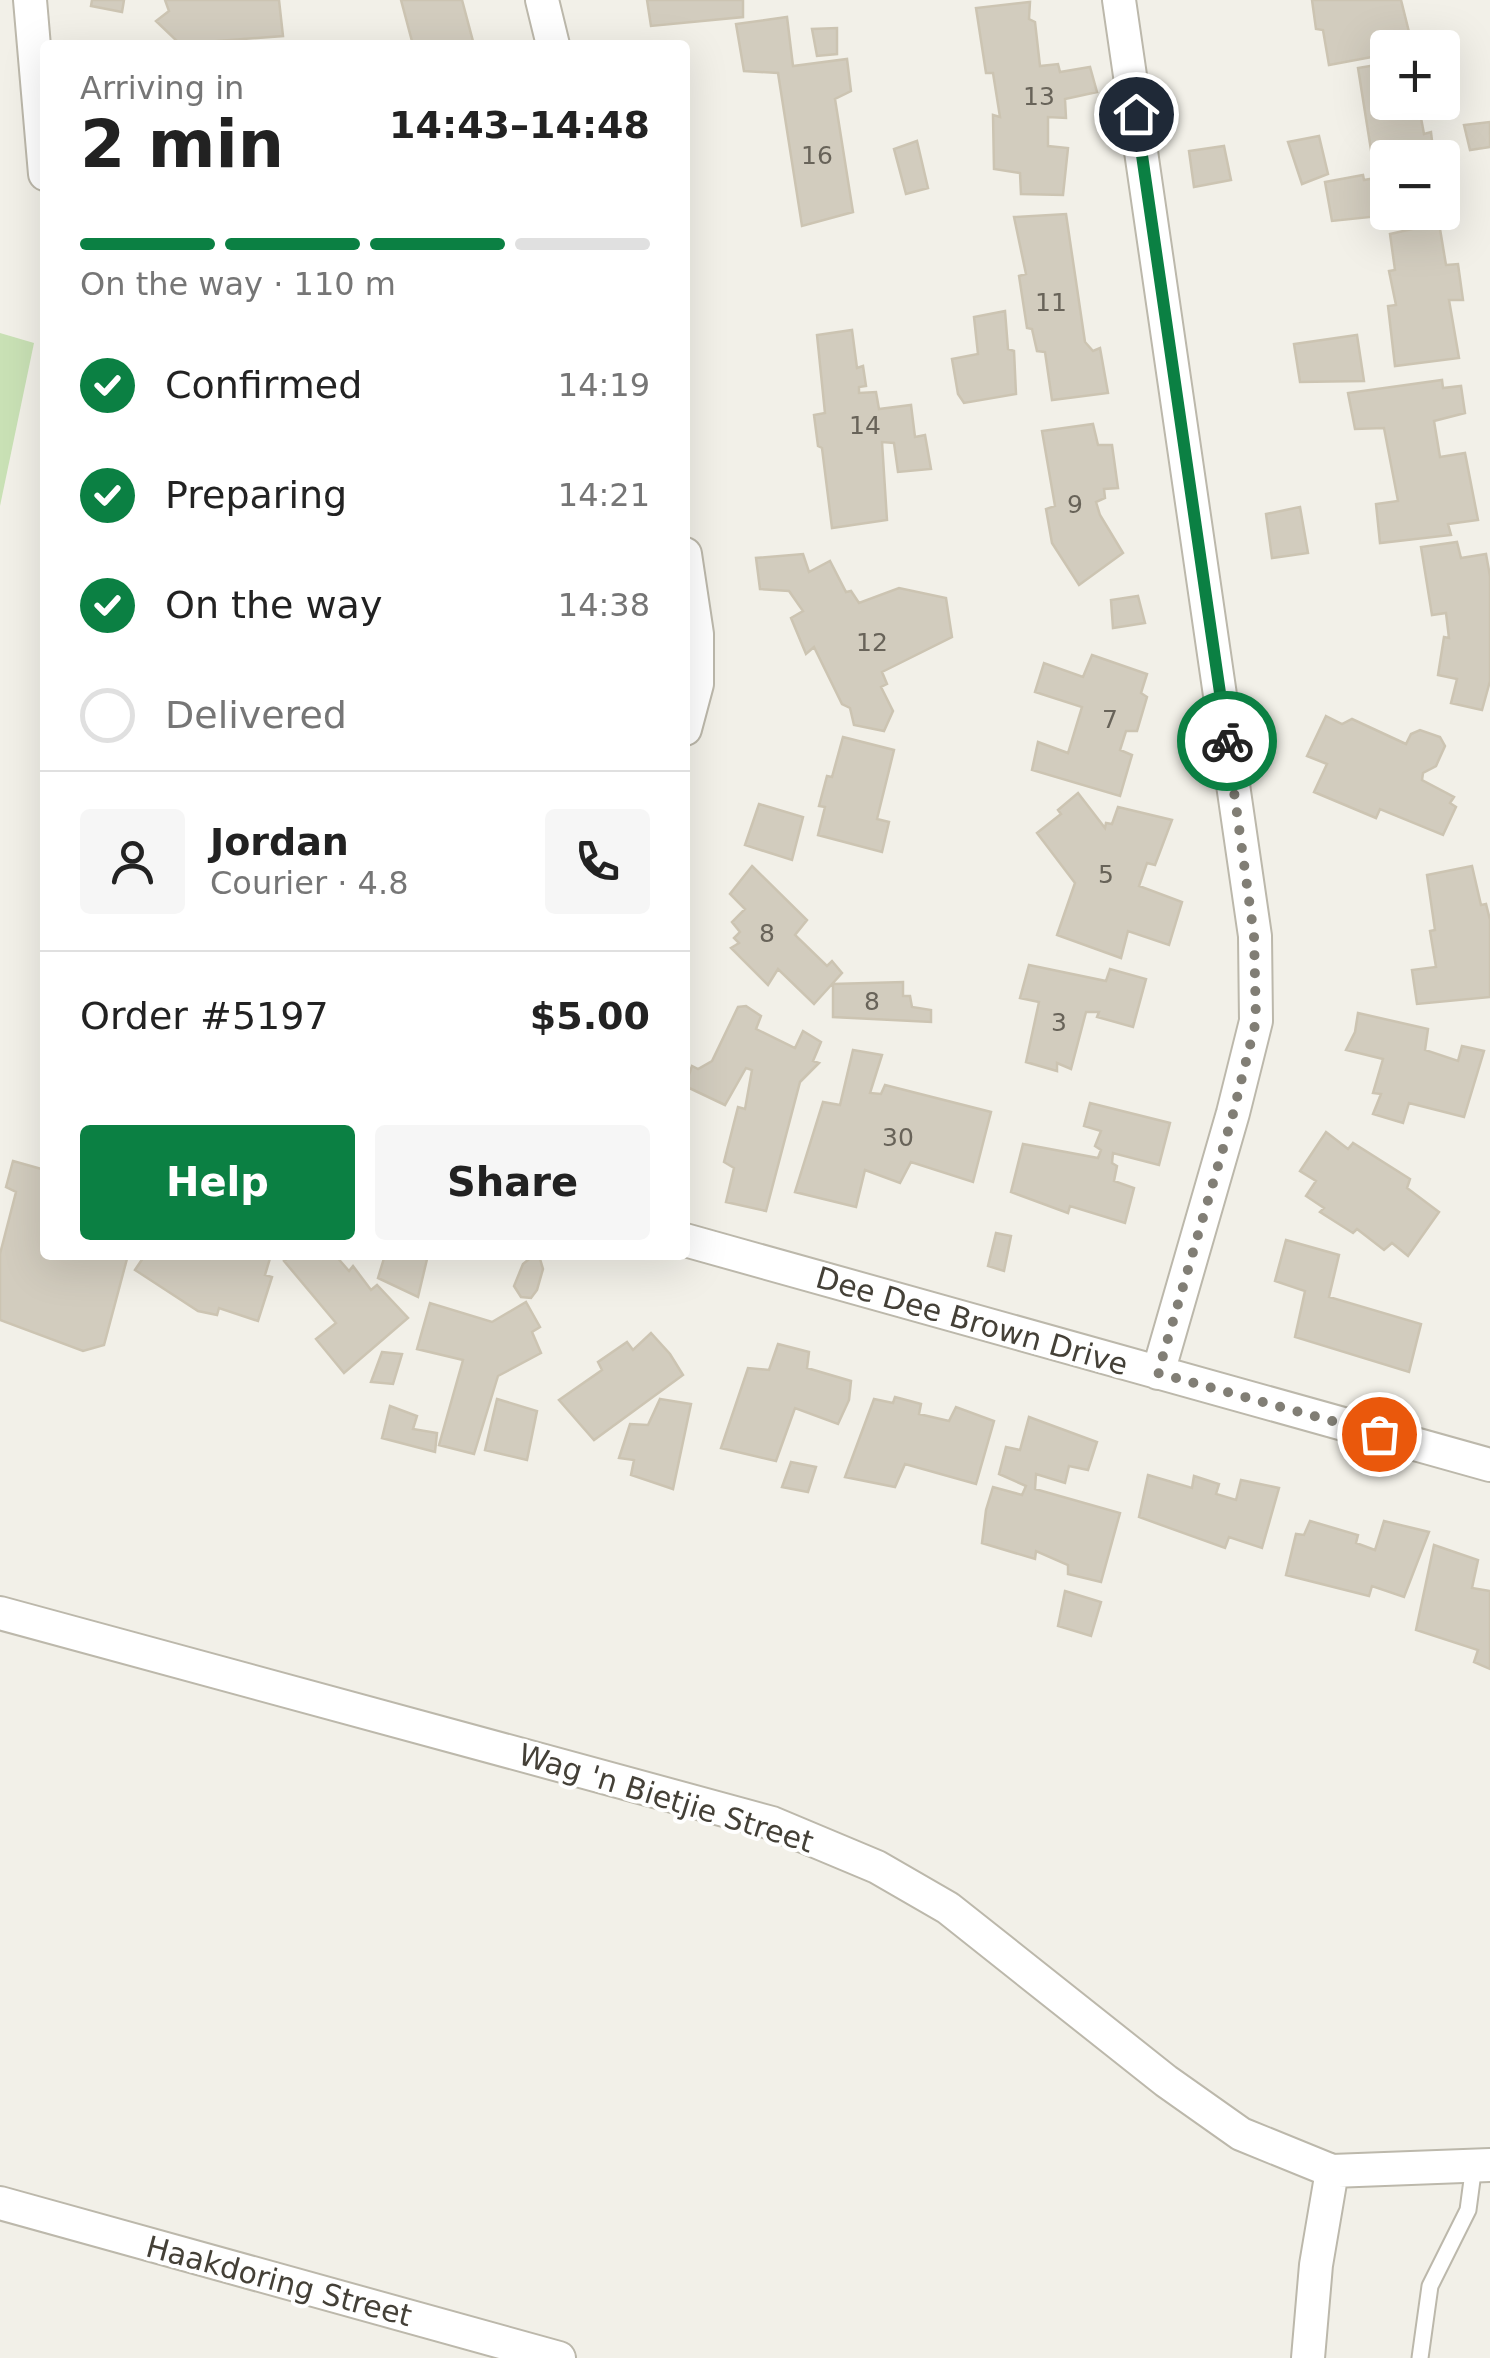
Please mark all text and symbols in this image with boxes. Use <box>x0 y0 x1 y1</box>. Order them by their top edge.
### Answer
map controls <box>1370 30 1460 230</box>
button: + <box>1370 30 1460 120</box>
text: Arriving in <box>80 69 244 107</box>
pin <box>1094 72 1179 157</box>
house number: 13 <box>1023 82 1055 111</box>
icon: home <box>1109 87 1164 142</box>
text: 14:43–14:48 <box>389 103 650 147</box>
text: 2 min <box>80 107 284 182</box>
button: − <box>1370 140 1460 230</box>
house number: 16 <box>801 141 833 170</box>
text: On the way · 110 m <box>80 265 396 303</box>
house number: 11 <box>1035 288 1067 317</box>
icon: check <box>80 358 135 413</box>
text: Confirmed <box>165 363 362 407</box>
text: 14:19 <box>558 366 650 404</box>
house number: 14 <box>849 411 881 440</box>
icon: check <box>80 468 135 523</box>
text: Preparing <box>165 473 347 517</box>
text: 14:21 <box>558 476 650 514</box>
house number: 9 <box>1067 490 1083 519</box>
icon: check <box>80 578 135 633</box>
text: On the way <box>165 583 382 627</box>
text: 14:38 <box>558 586 650 624</box>
house number: 12 <box>856 628 888 657</box>
courier <box>1177 691 1277 791</box>
text: Delivered <box>165 693 347 737</box>
house number: 7 <box>1102 705 1118 734</box>
icon: bike <box>1200 714 1255 769</box>
button: person <box>80 809 185 914</box>
button: phone <box>545 809 650 914</box>
text: Jordan <box>210 820 349 864</box>
house number: 5 <box>1098 860 1114 889</box>
text: Courier · 4.8 <box>210 864 409 902</box>
house number: 8 <box>759 919 775 948</box>
house number: 8 <box>864 987 880 1016</box>
text: Order #5197 <box>80 994 329 1038</box>
text: $5.00 <box>530 994 650 1038</box>
house number: 3 <box>1051 1008 1067 1037</box>
house number: 30 <box>882 1123 914 1152</box>
button: Help <box>80 1125 355 1240</box>
button: Share <box>375 1125 650 1240</box>
street label: Dee Dee Brown Drive <box>812 1260 1132 1382</box>
pin <box>1337 1392 1422 1477</box>
icon: bag <box>1352 1407 1407 1462</box>
street label: Wag 'n Bietjie Street <box>514 1736 818 1860</box>
street label: Haakdoring Street <box>142 2229 416 2333</box>

